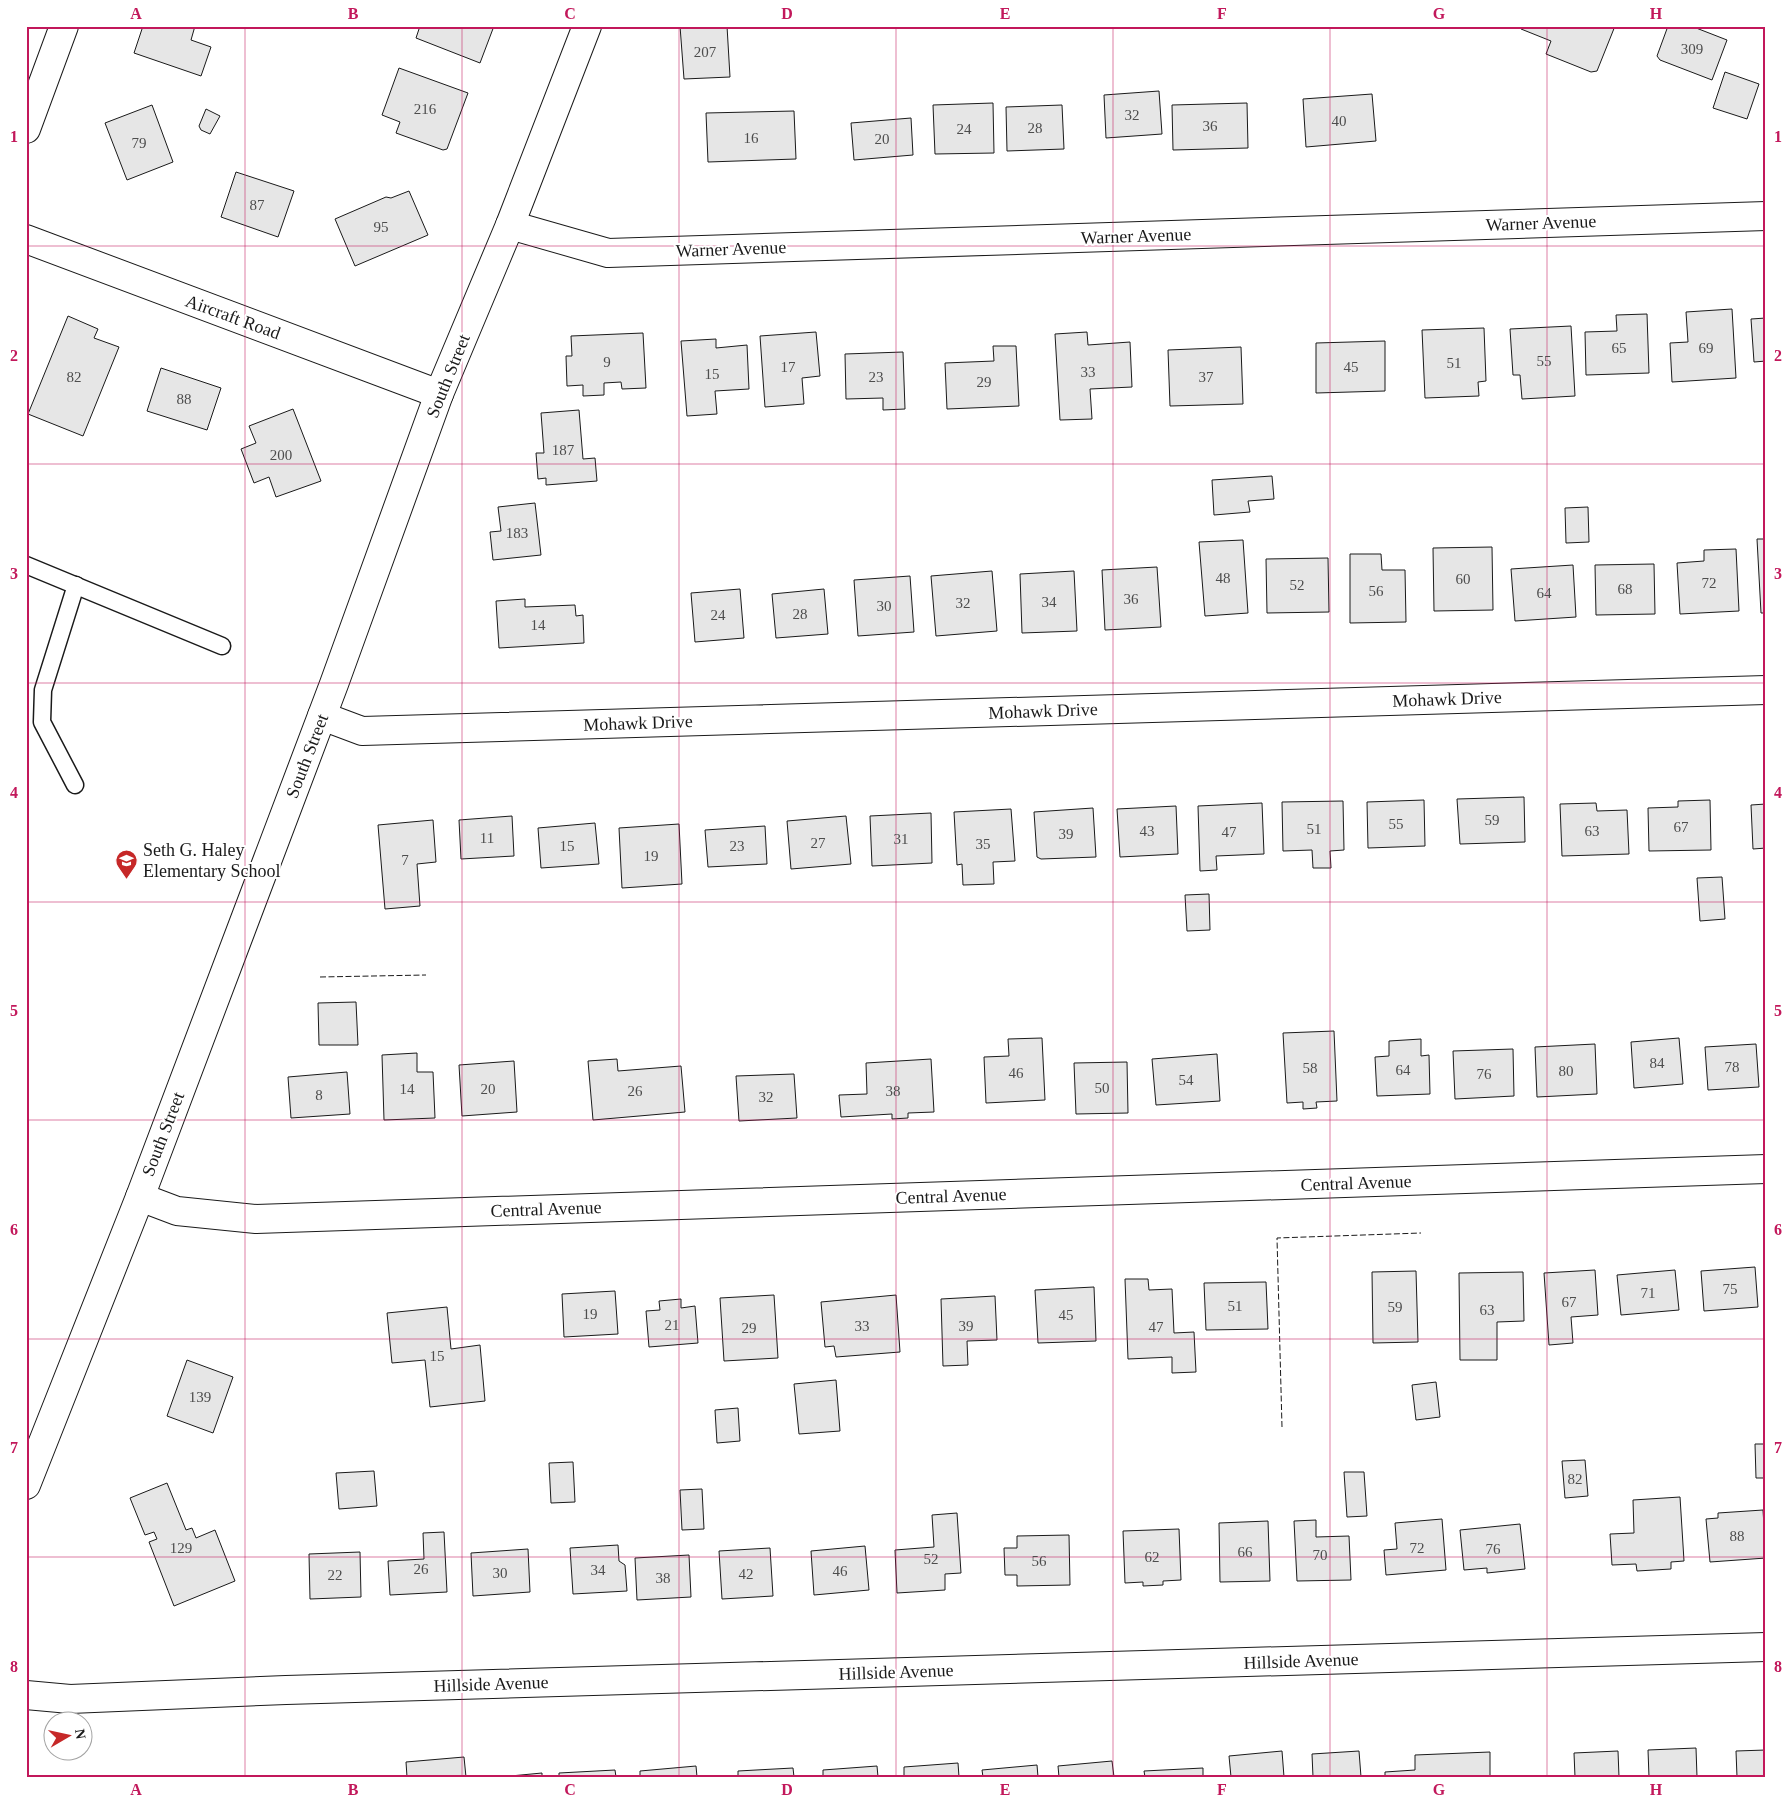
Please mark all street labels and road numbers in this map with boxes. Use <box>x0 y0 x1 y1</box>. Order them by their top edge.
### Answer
street label: Warner Avenue <box>1485 211 1597 235</box>
street label: Warner Avenue <box>1080 224 1192 248</box>
street label: Warner Avenue <box>675 237 787 261</box>
street label: Aircraft Road <box>183 291 283 343</box>
street label: South Street <box>422 331 474 421</box>
street label: Mohawk Drive <box>1392 687 1502 711</box>
street label: Mohawk Drive <box>988 699 1098 723</box>
street label: South Street <box>282 711 332 801</box>
street label: Mohawk Drive <box>583 711 693 735</box>
street label: South Street <box>138 1089 188 1179</box>
street label: Central Avenue <box>1300 1171 1412 1195</box>
street label: Central Avenue <box>895 1184 1007 1208</box>
street label: Central Avenue <box>490 1197 602 1221</box>
street label: Hillside Avenue <box>1243 1649 1359 1673</box>
street label: Hillside Avenue <box>838 1660 954 1684</box>
street label: Hillside Avenue <box>433 1672 549 1696</box>

